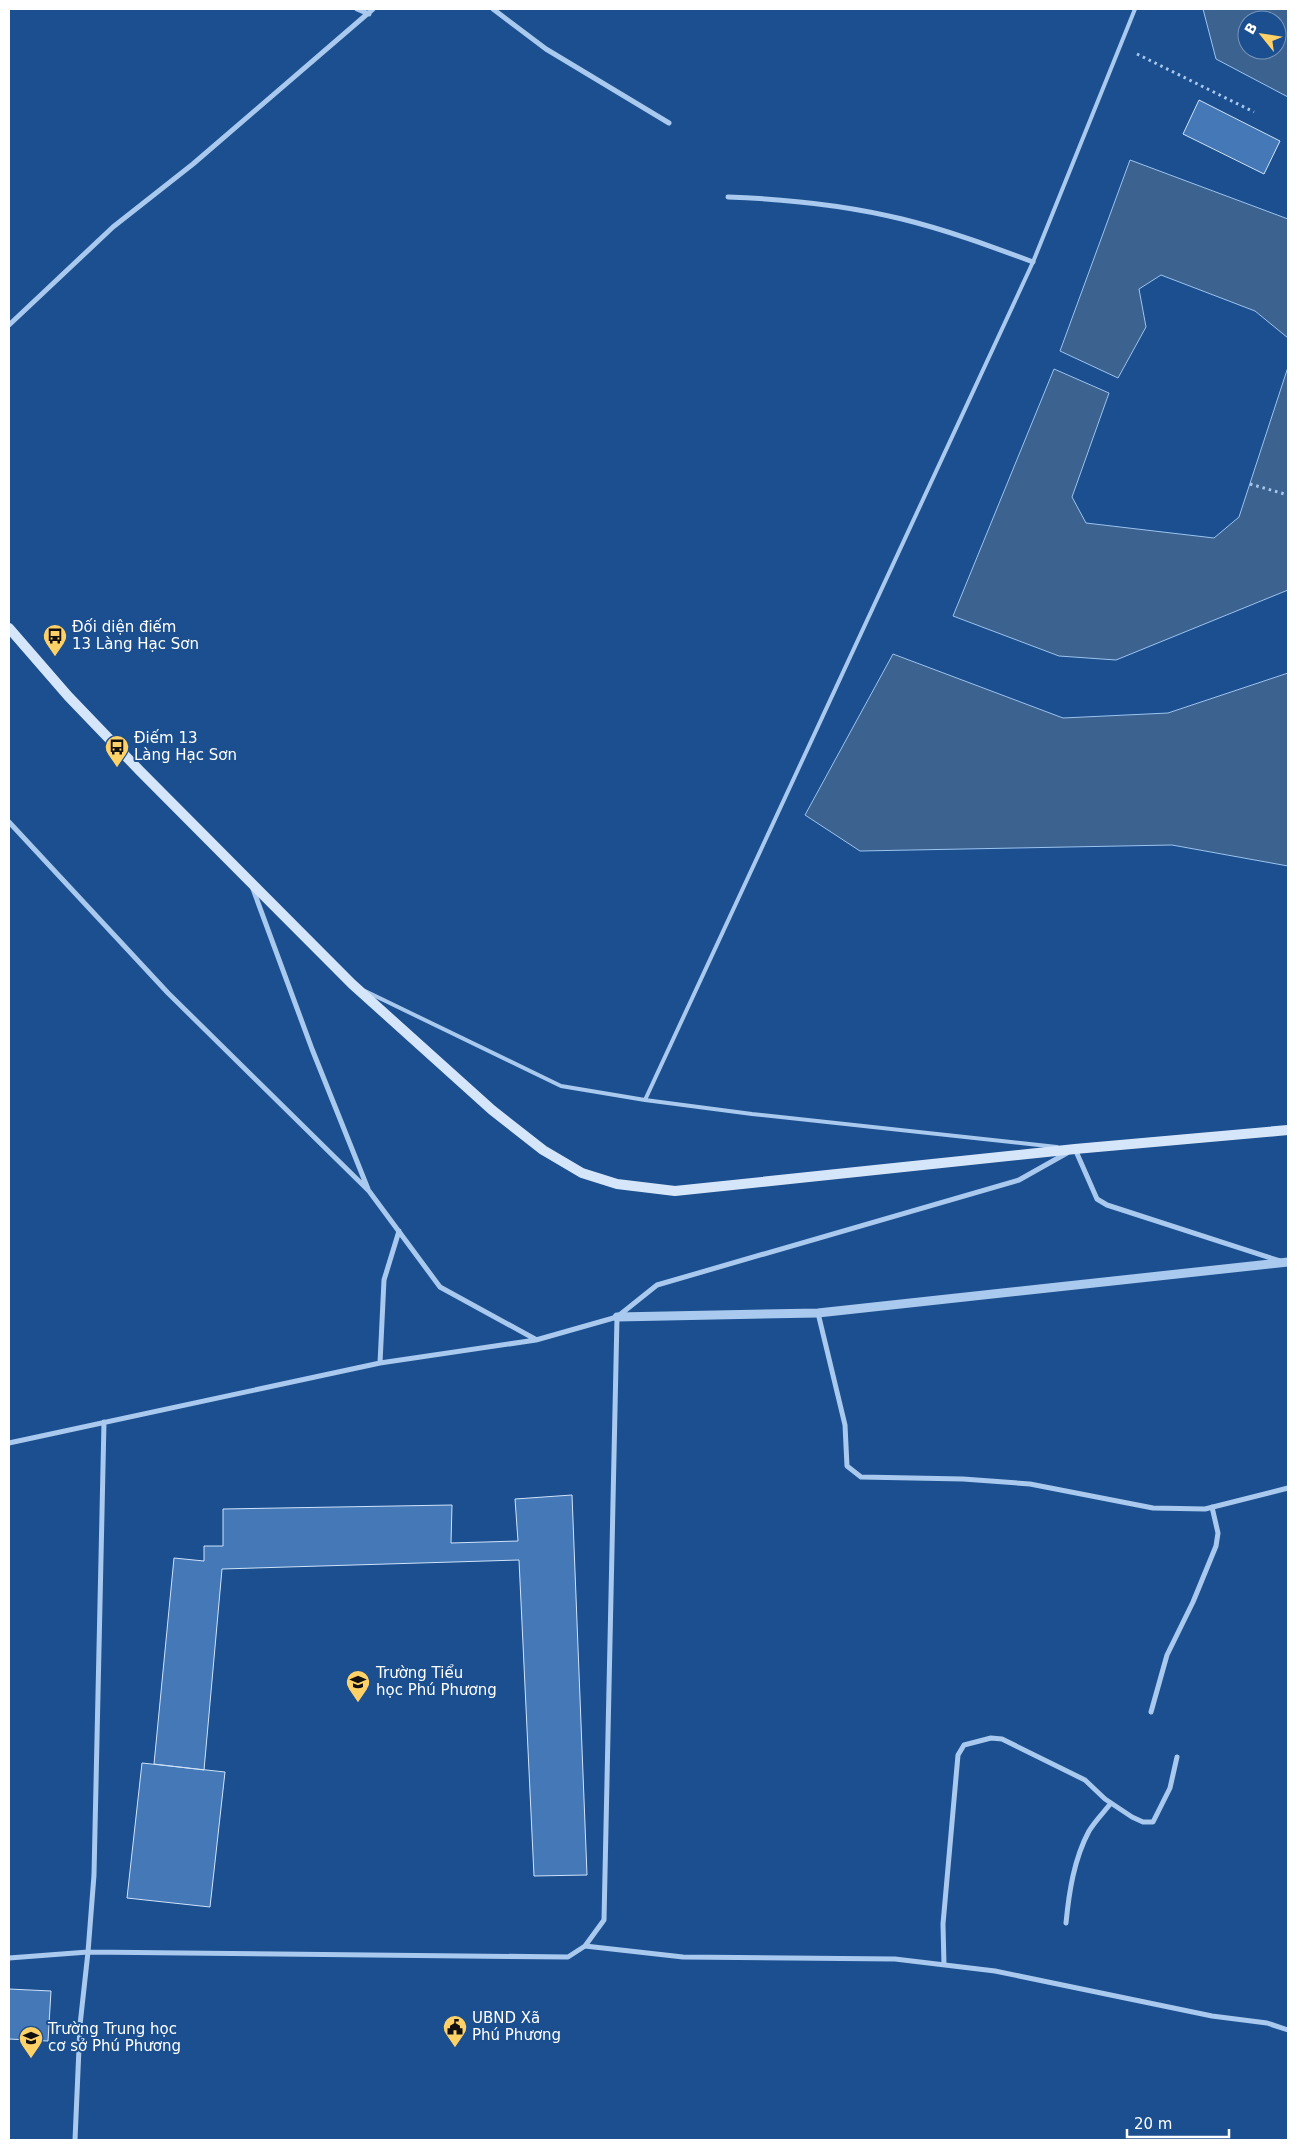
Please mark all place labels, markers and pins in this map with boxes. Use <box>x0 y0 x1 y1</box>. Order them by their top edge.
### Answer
place label: Đối diện điếm 13 Làng Hạc Sơn <box>72 618 199 653</box>
bus stop icon: Đối diện điếm 13 Làng Hạc Sơn <box>42 623 68 657</box>
place label: Điếm 13 Làng Hạc Sơn <box>134 729 237 764</box>
bus stop icon: Điếm 13 Làng Hạc Sơn <box>104 734 130 768</box>
place label: Trường Tiểu học Phú Phương <box>375 1664 497 1699</box>
school or university icon: Trường Tiểu học Phú Phương <box>345 1669 371 1703</box>
place label: UBND Xã Phú Phương <box>472 2009 561 2044</box>
public building icon: UBND Xã Phú Phương <box>442 2014 468 2048</box>
place label: Trường Trung học cơ sở Phú Phương <box>47 2020 181 2055</box>
school or university icon: Trường Trung học cơ sở Phú Phương <box>18 2025 44 2059</box>

